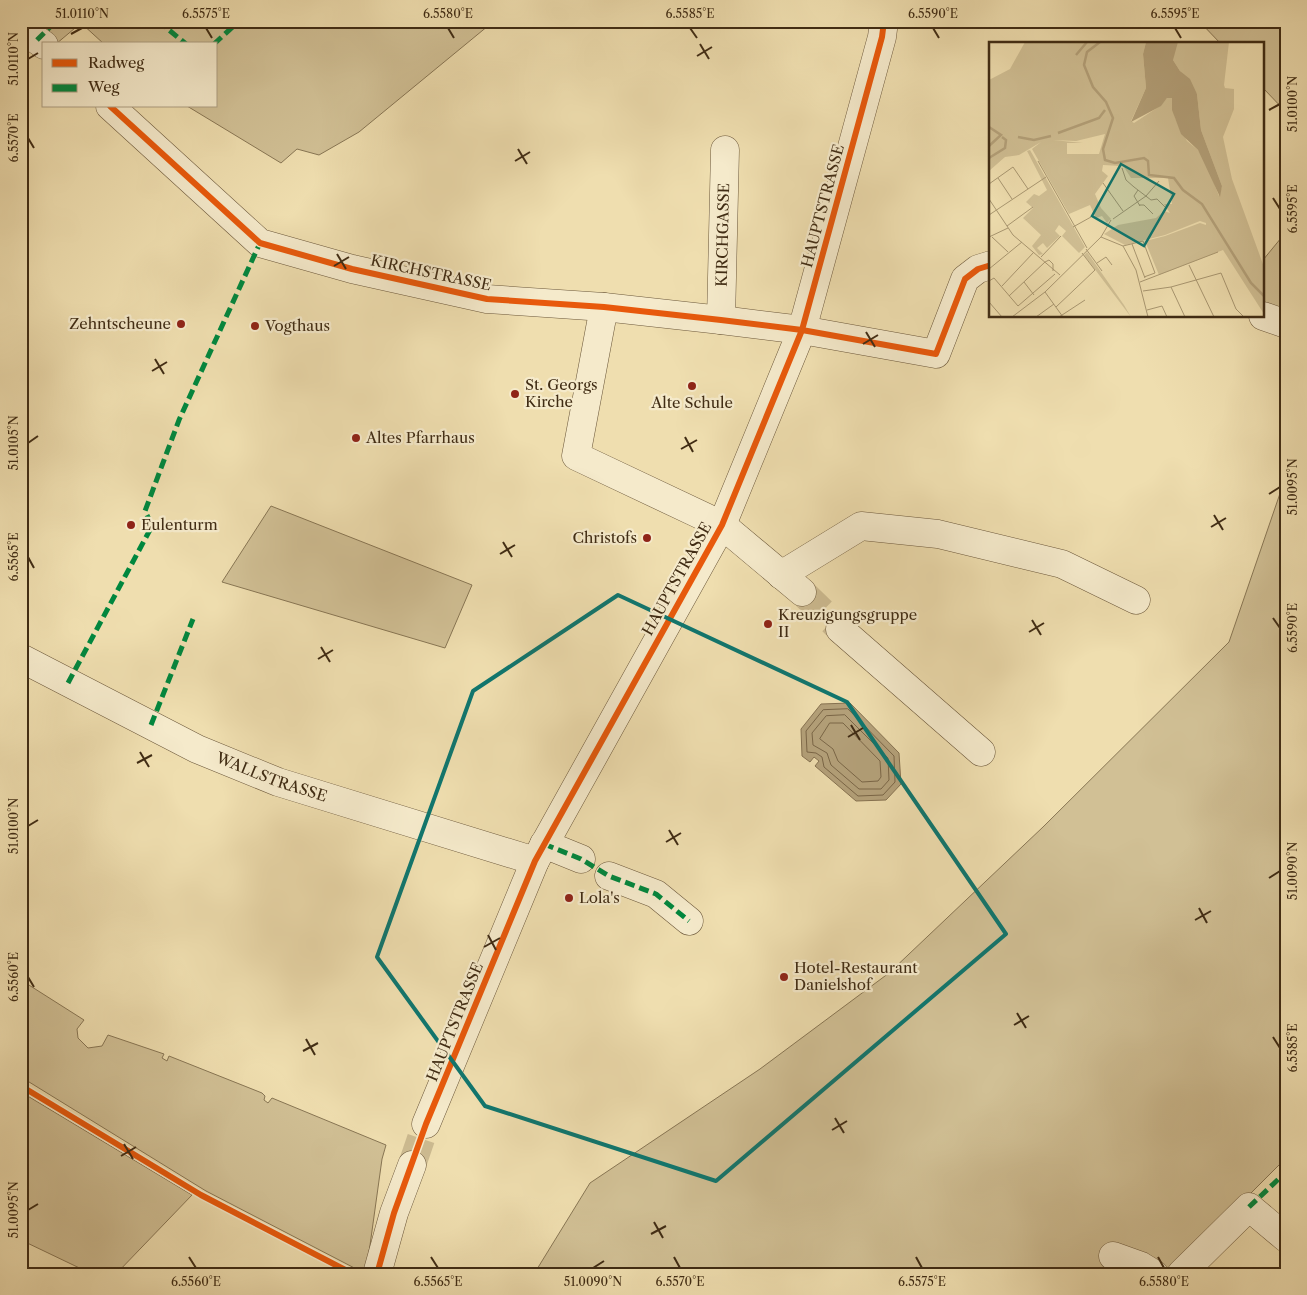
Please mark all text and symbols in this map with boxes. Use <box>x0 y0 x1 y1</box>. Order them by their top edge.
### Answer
text: 51.0110°N <box>55 6 109 21</box>
text: 6.5575°E <box>182 6 230 21</box>
text: 6.5580°E <box>423 6 473 21</box>
text: 6.5585°E <box>665 6 715 21</box>
text: 6.5590°E <box>908 6 958 21</box>
text: 6.5595°E <box>1150 6 1200 21</box>
text: 51.0110°N <box>6 32 21 86</box>
legend <box>42 42 218 108</box>
inset map <box>989 42 1264 318</box>
text: Radweg <box>88 53 144 72</box>
text: 51.0100°N <box>1285 76 1300 132</box>
text: Weg <box>87 77 120 96</box>
text: 6.5570°E <box>6 114 21 163</box>
street label: HAUPTSTRASSE <box>797 142 848 270</box>
street label: KIRCHGASSE <box>712 183 733 287</box>
text: 6.5595°E <box>1285 184 1300 234</box>
street label: KIRCHSTRASSE <box>369 250 493 295</box>
place label: Zehntscheune <box>69 314 171 333</box>
place label: Vogthaus <box>264 316 330 335</box>
marker: Zehntscheune <box>175 318 187 330</box>
marker: Vogthaus <box>249 320 261 332</box>
place label: St. Georgs Kirche <box>525 375 598 411</box>
marker: Alte Schule <box>686 380 698 392</box>
marker: St. Georgs Kirche <box>509 388 521 400</box>
place label: Alte Schule <box>650 393 733 412</box>
text: 51.0105°N <box>6 415 21 471</box>
place label: Altes Pfarrhaus <box>365 428 475 447</box>
marker: Altes Pfarrhaus <box>350 432 362 444</box>
text: 51.0095°N <box>1285 458 1300 516</box>
place label: Eulenturm <box>141 515 218 534</box>
marker: Eulenturm <box>125 519 137 531</box>
street label: HAUPTSTRASSE <box>638 519 716 639</box>
place label: Christofs <box>572 528 637 547</box>
text: 6.5565°E <box>6 532 21 582</box>
marker: Christofs <box>641 532 653 544</box>
text: 6.5590°E <box>1285 603 1300 653</box>
place label: Kreuzigungsgruppe II <box>778 605 917 641</box>
marker: Kreuzigungsgruppe II <box>762 618 774 630</box>
street label: WALLSTRASSE <box>213 747 329 806</box>
text: 51.0100°N <box>6 798 21 854</box>
text: 51.0090°N <box>1285 842 1300 900</box>
place label: Lola's <box>579 888 620 907</box>
marker: Lola's <box>563 892 575 904</box>
text: 6.5560°E <box>6 952 21 1002</box>
place label: Hotel-Restaurant Danielshof <box>794 958 918 994</box>
street label: HAUPTSTRASSE <box>422 960 487 1084</box>
marker: Hotel-Restaurant Danielshof <box>778 971 790 983</box>
text: 6.5585°E <box>1285 1023 1300 1073</box>
text: 51.0095°N <box>6 1181 21 1239</box>
text: 6.5560°E <box>171 1274 221 1289</box>
text: 6.5565°E <box>413 1274 463 1289</box>
text: 51.0090°N <box>564 1274 622 1289</box>
text: 6.5570°E <box>656 1274 705 1289</box>
text: 6.5575°E <box>898 1274 946 1289</box>
text: 6.5580°E <box>1139 1274 1189 1289</box>

